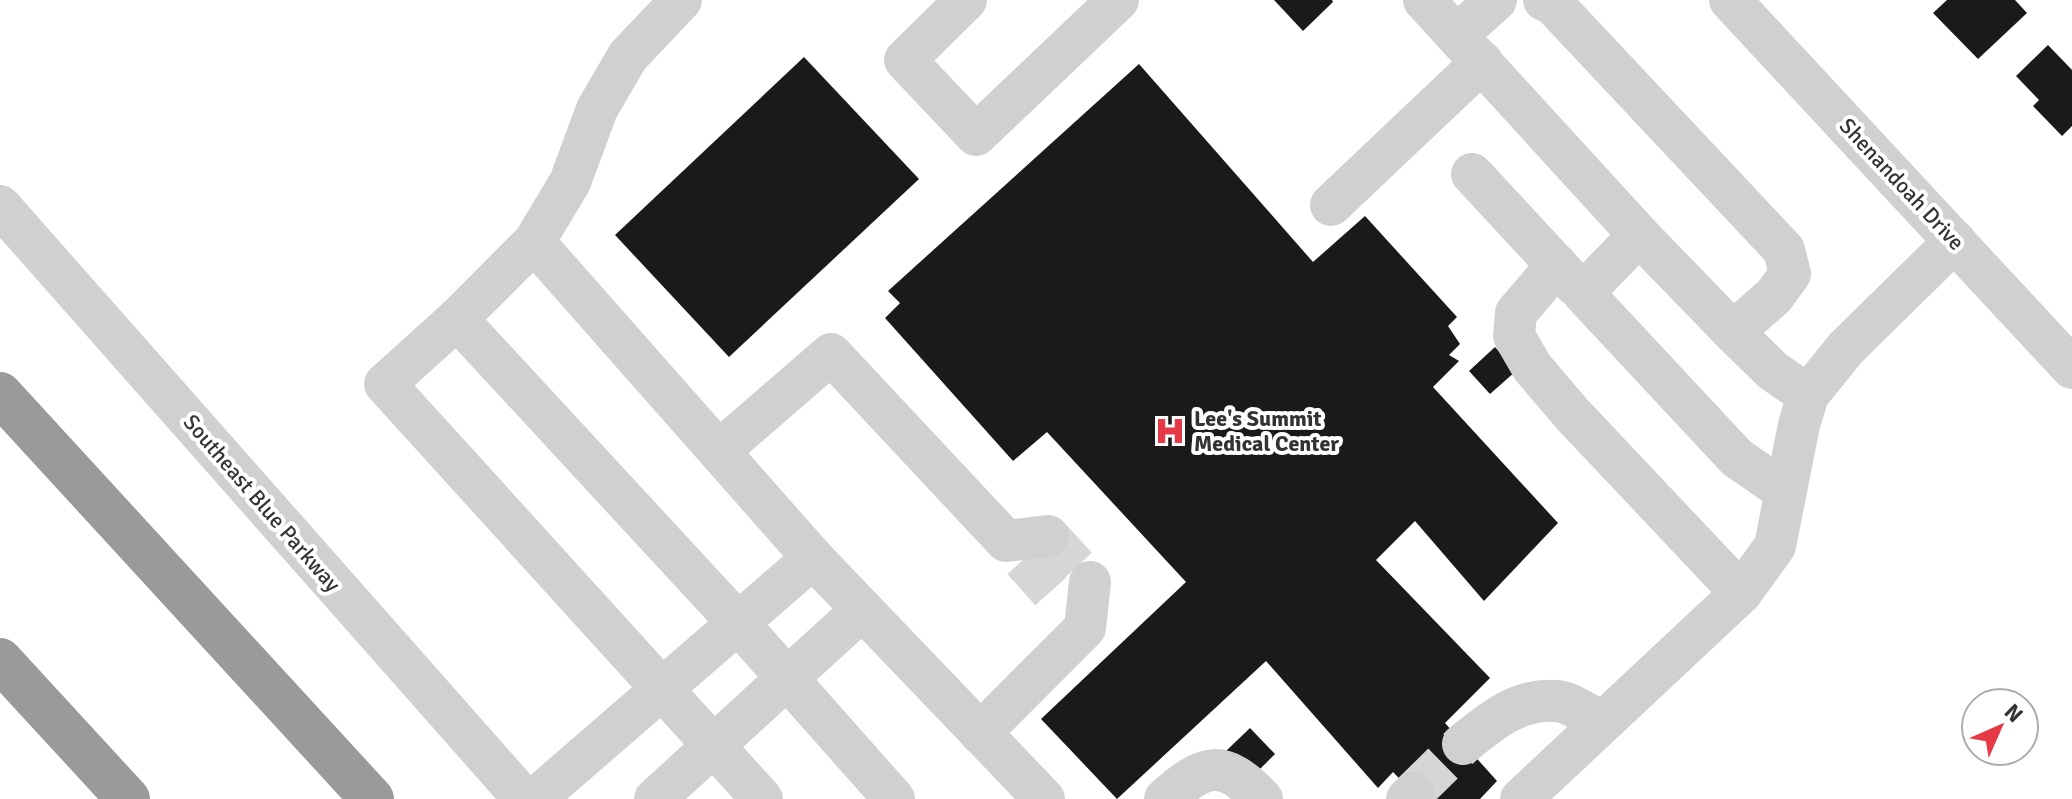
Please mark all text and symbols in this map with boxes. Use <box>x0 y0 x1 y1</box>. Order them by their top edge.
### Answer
street label: Shenandoah Drive <box>1834 112 1970 256</box>
place label: Lee's Summit Medical Center <box>1194 405 1339 457</box>
street label: Southeast Blue Parkway <box>178 409 347 598</box>
hospital icon: Lee's Summit Medical Center <box>1153 414 1187 448</box>
north arrow <box>1960 687 2040 767</box>
text: N <box>1999 698 2029 728</box>

